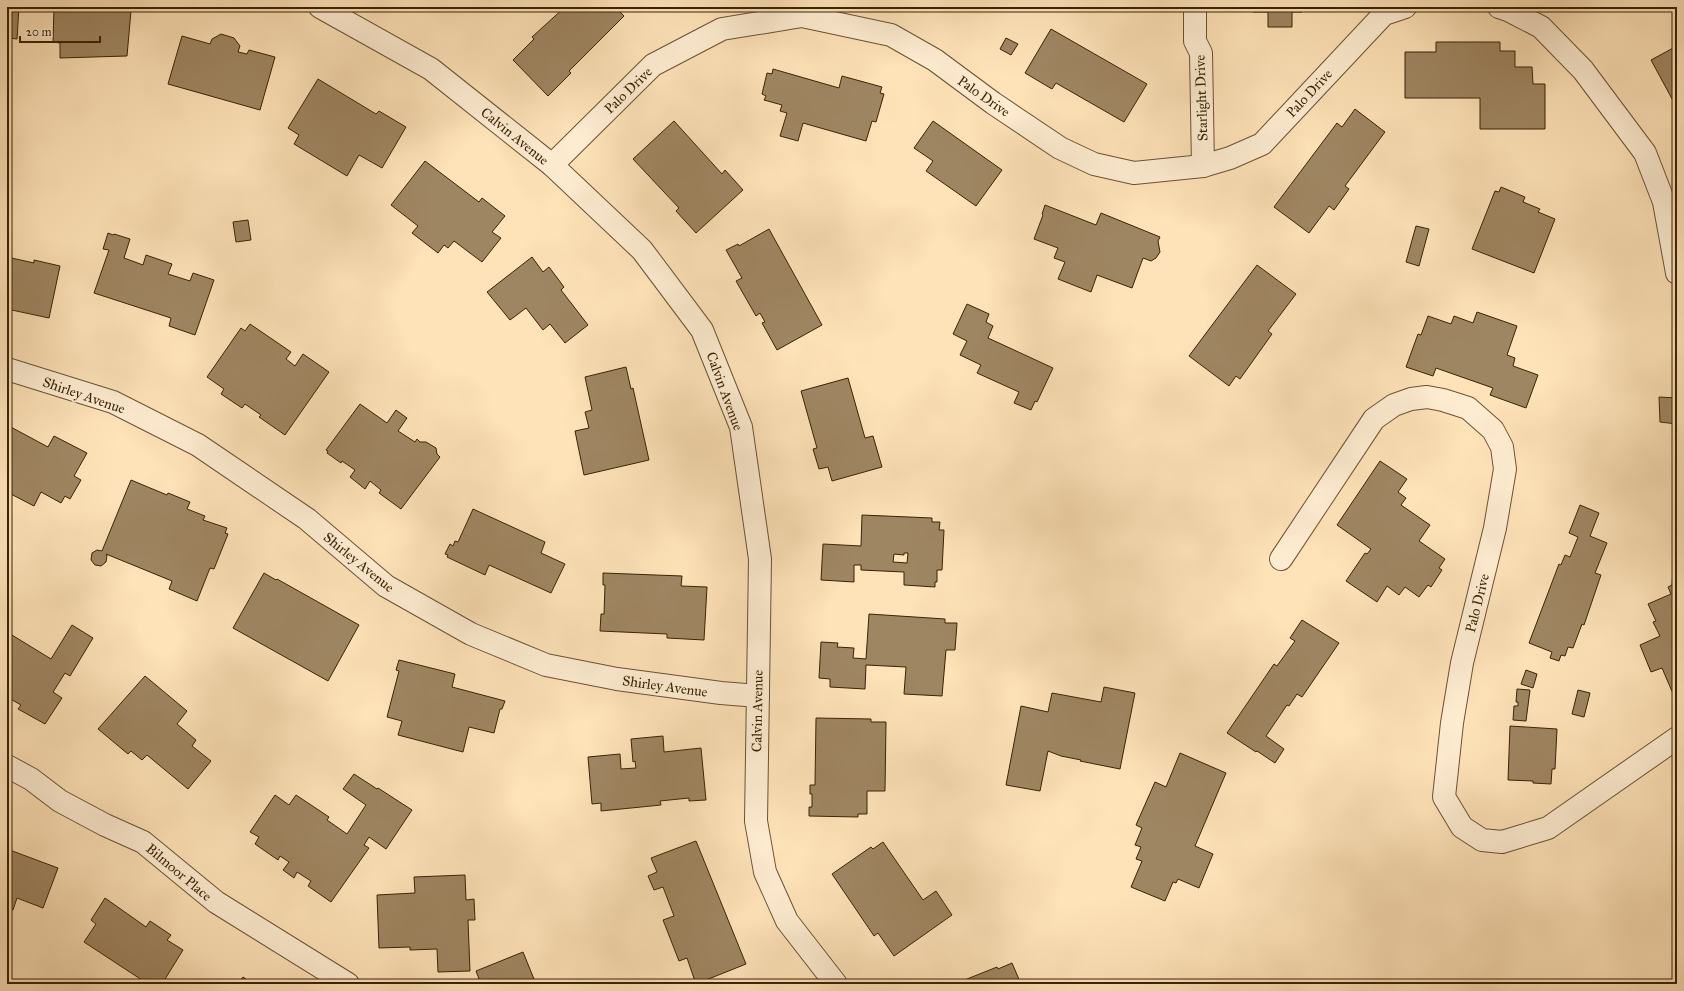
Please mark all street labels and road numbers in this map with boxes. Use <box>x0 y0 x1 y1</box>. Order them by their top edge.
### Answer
street label: Starlight Drive <box>1191 54 1212 141</box>
street label: Palo Drive <box>601 63 656 117</box>
street label: Palo Drive <box>1283 66 1336 121</box>
street label: Palo Drive <box>954 72 1013 121</box>
street label: Calvin Avenue <box>477 104 552 169</box>
street label: Calvin Avenue <box>702 350 747 433</box>
street label: Shirley Avenue <box>40 373 127 418</box>
street label: Shirley Avenue <box>320 529 398 596</box>
street label: Palo Drive <box>1462 572 1493 634</box>
street label: Calvin Avenue <box>748 670 767 752</box>
street label: Shirley Avenue <box>621 672 709 701</box>
street label: Bilmoor Place <box>142 840 215 905</box>

